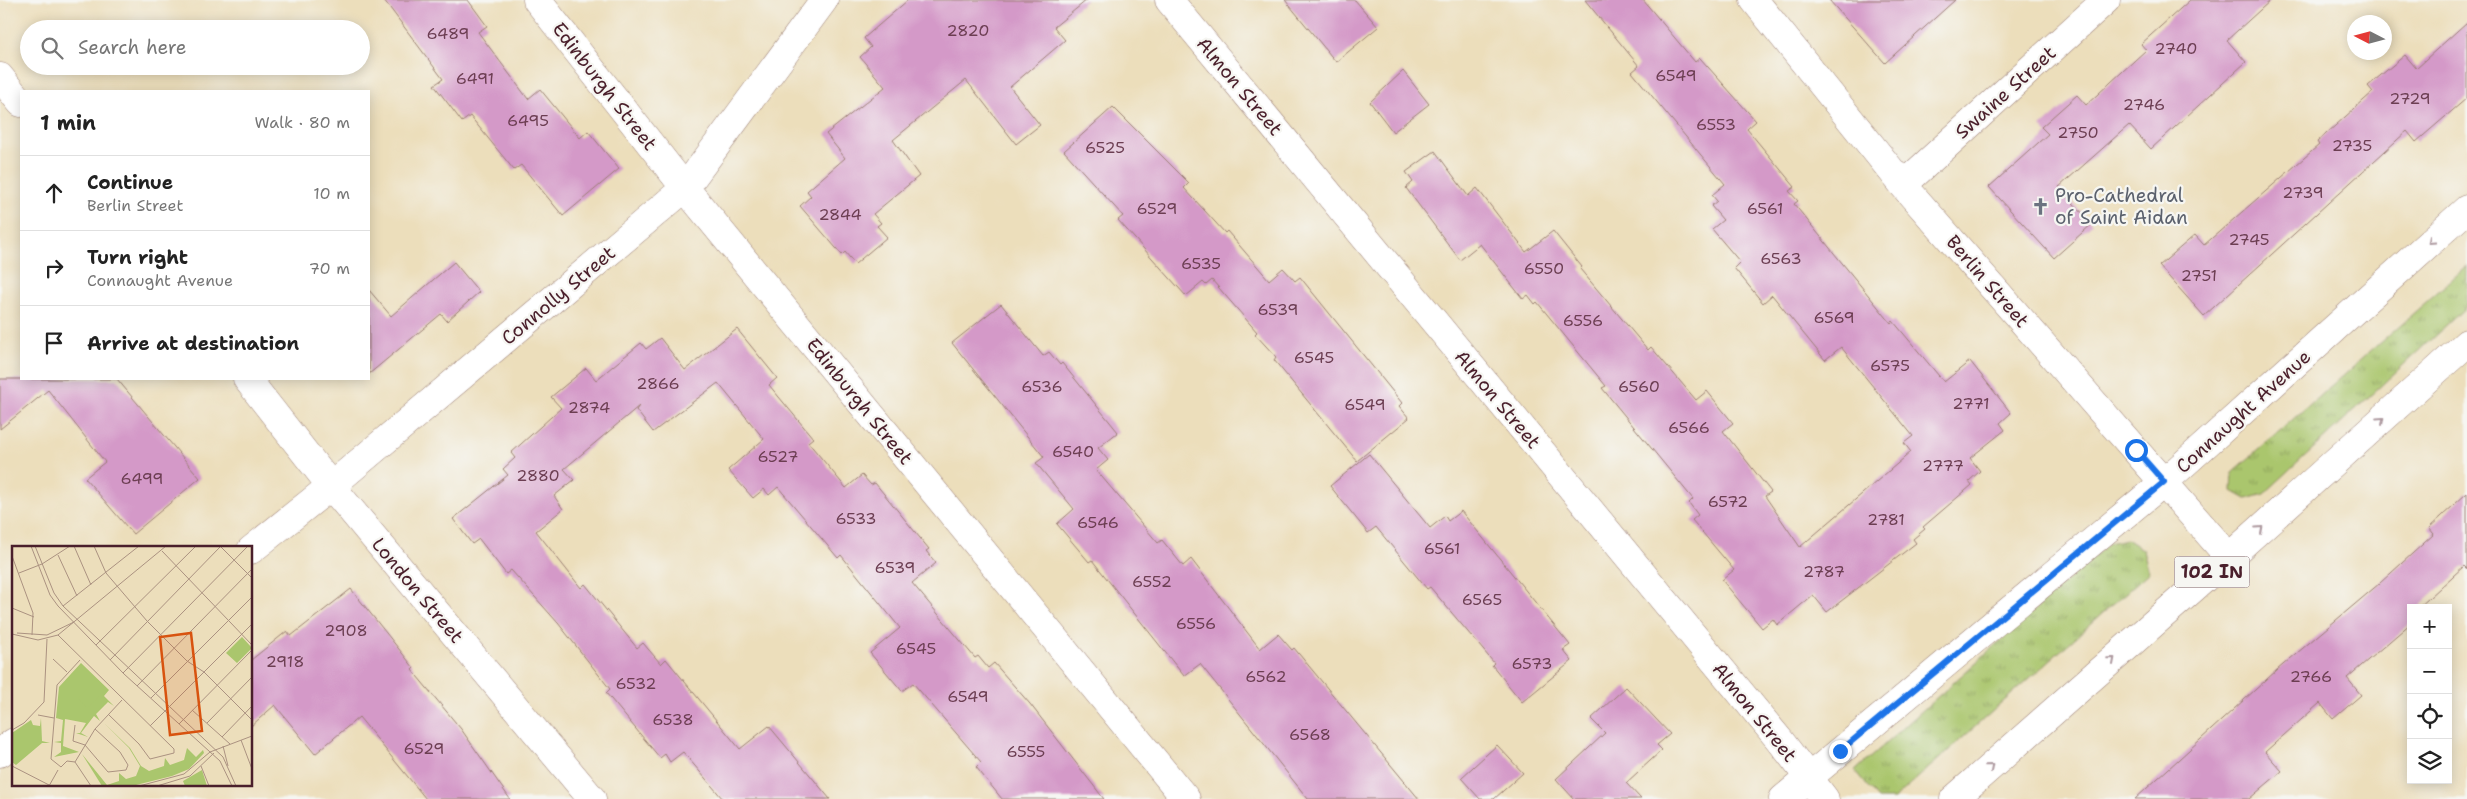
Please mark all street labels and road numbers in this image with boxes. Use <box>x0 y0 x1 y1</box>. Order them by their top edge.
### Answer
street label: Edinburgh Street <box>547 17 662 155</box>
street label: Almon Street <box>1191 32 1288 141</box>
street label: Swaine Street <box>1950 40 2061 144</box>
street label: Berlin Street <box>1941 230 2035 333</box>
street label: Connolly Street <box>496 240 621 350</box>
street label: Edinburgh Street <box>801 333 918 470</box>
street label: Connaught Avenue <box>2171 344 2316 479</box>
street label: Almon Street <box>1449 345 1546 454</box>
street label: London Street <box>366 532 469 648</box>
road number: 102 IN <box>2174 556 2250 588</box>
street label: Almon Street <box>1707 657 1802 767</box>

